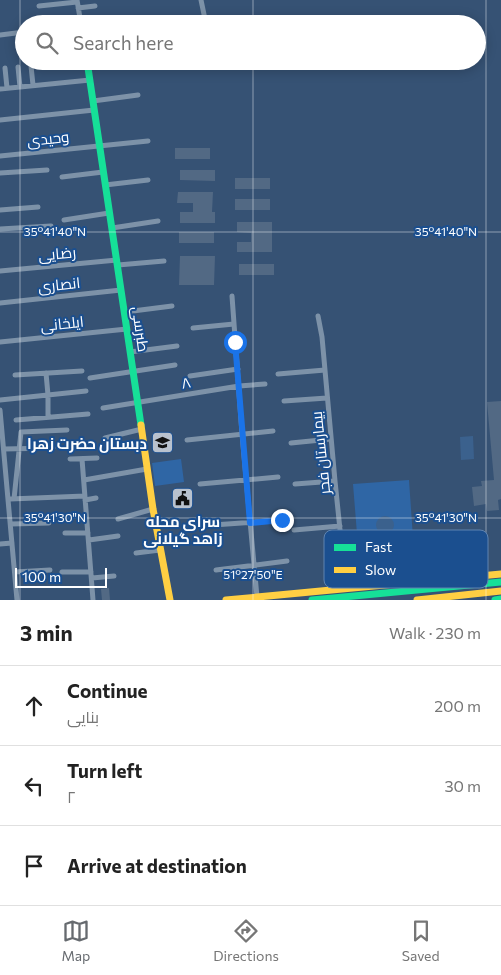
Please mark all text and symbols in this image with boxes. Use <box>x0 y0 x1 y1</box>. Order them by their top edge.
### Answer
search box <box>15 15 486 70</box>
icon: search <box>33 29 61 57</box>
text: Search here <box>73 31 173 54</box>
street label: وحیدی <box>26 127 70 151</box>
text: 35°41'40"N <box>24 224 86 238</box>
text: 35°41'40"N <box>415 224 477 238</box>
street label: رضایی <box>37 242 77 266</box>
street label: انصاری <box>37 273 81 297</box>
street label: طبرسی <box>127 305 153 353</box>
street label: ایلخانی <box>39 312 85 336</box>
route start <box>224 331 247 354</box>
street label: ۸ <box>180 372 192 392</box>
street label: بیمارستان فجر <box>307 410 335 497</box>
school or university icon: دبستان حضرت زهرا <box>151 431 175 455</box>
place label: دبستان حضرت زهرا <box>27 434 147 453</box>
public building icon: سرای محله زاهد گیلانی <box>171 486 195 510</box>
route end <box>271 509 294 532</box>
text: 35°41'30"N <box>24 510 86 524</box>
text: 35°41'30"N <box>415 510 477 524</box>
place label: سرای محله زاهد گیلانی <box>143 512 223 548</box>
legend <box>324 530 488 588</box>
text: Fast <box>365 538 392 555</box>
text: Slow <box>365 561 396 578</box>
scale bar <box>15 565 108 588</box>
text: 51°27'50"E <box>223 567 283 581</box>
text: 100 m <box>22 568 61 585</box>
text: 3 min <box>20 620 73 645</box>
text: Walk · 230 m <box>389 623 481 642</box>
text: Continue <box>67 679 147 702</box>
icon: ahead <box>20 692 48 720</box>
text: 200 m <box>434 696 481 715</box>
text: بنایی <box>67 707 99 726</box>
text: Turn left <box>67 759 142 782</box>
icon: left <box>20 772 48 800</box>
text: 30 m <box>444 776 481 795</box>
text: ۲ <box>67 787 75 806</box>
icon: arrive <box>20 852 48 880</box>
text: Arrive at destination <box>67 854 247 877</box>
tab: Map <box>61 917 90 964</box>
tab: Directions <box>213 917 279 964</box>
tab: Saved <box>402 917 440 964</box>

